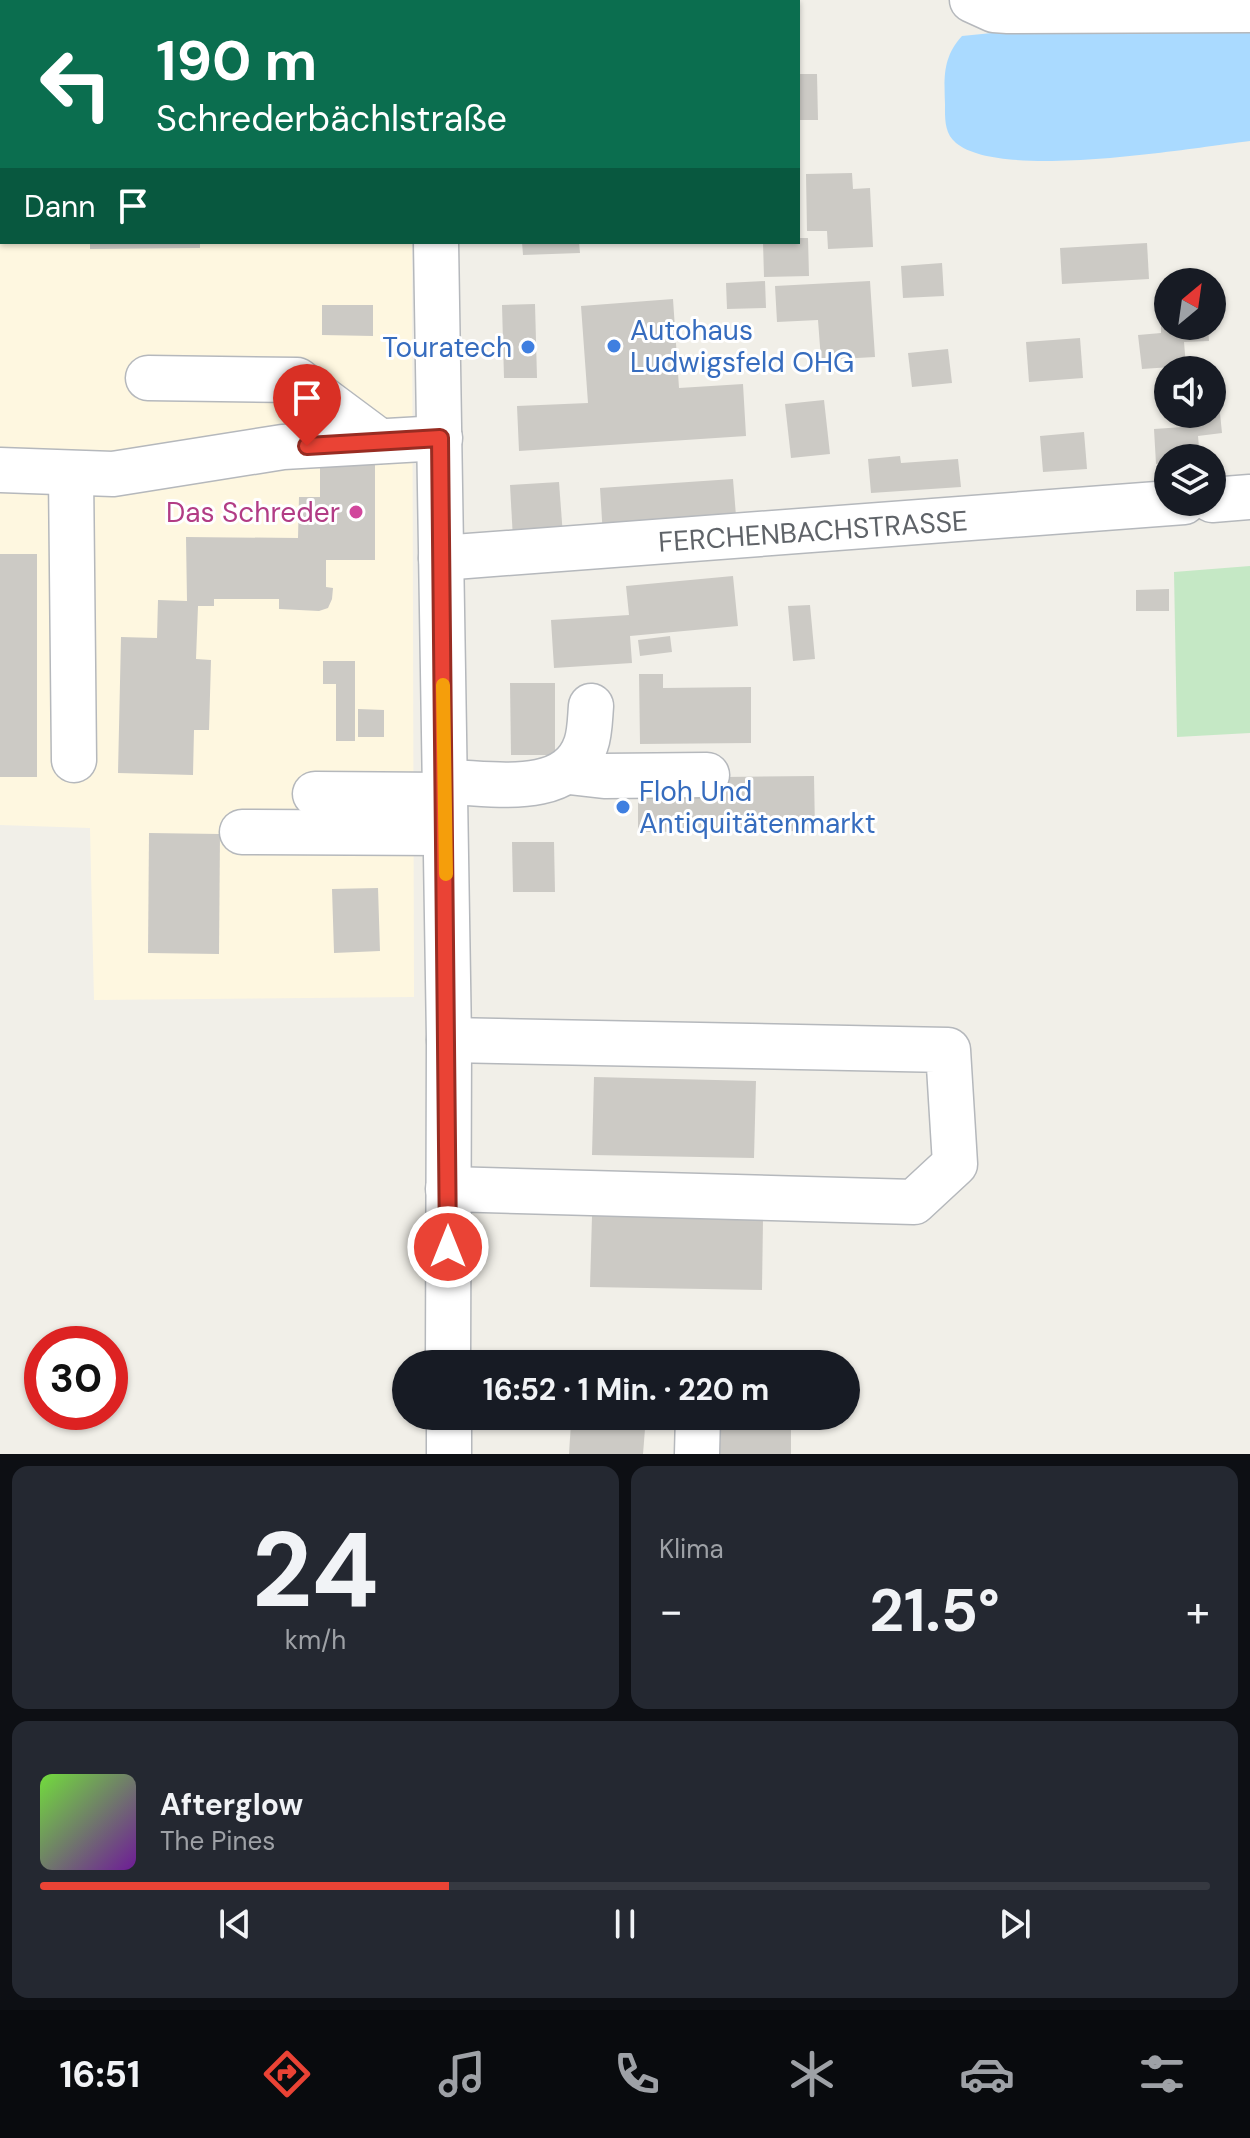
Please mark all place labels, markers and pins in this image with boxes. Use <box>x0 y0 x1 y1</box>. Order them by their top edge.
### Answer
place label: Autohaus Ludwigsfeld OHG <box>630 312 854 381</box>
place label: Touratech <box>382 329 512 366</box>
marker: Autohaus Ludwigsfeld OHG <box>605 337 623 355</box>
marker: Touratech <box>519 338 537 356</box>
pin <box>273 364 341 446</box>
place label: Das Schreder <box>166 494 340 531</box>
marker: Das Schreder <box>347 503 365 521</box>
place label: Floh Und Antiquitätenmarkt <box>639 773 876 842</box>
marker: Floh Und Antiquitätenmarkt <box>614 798 632 816</box>

